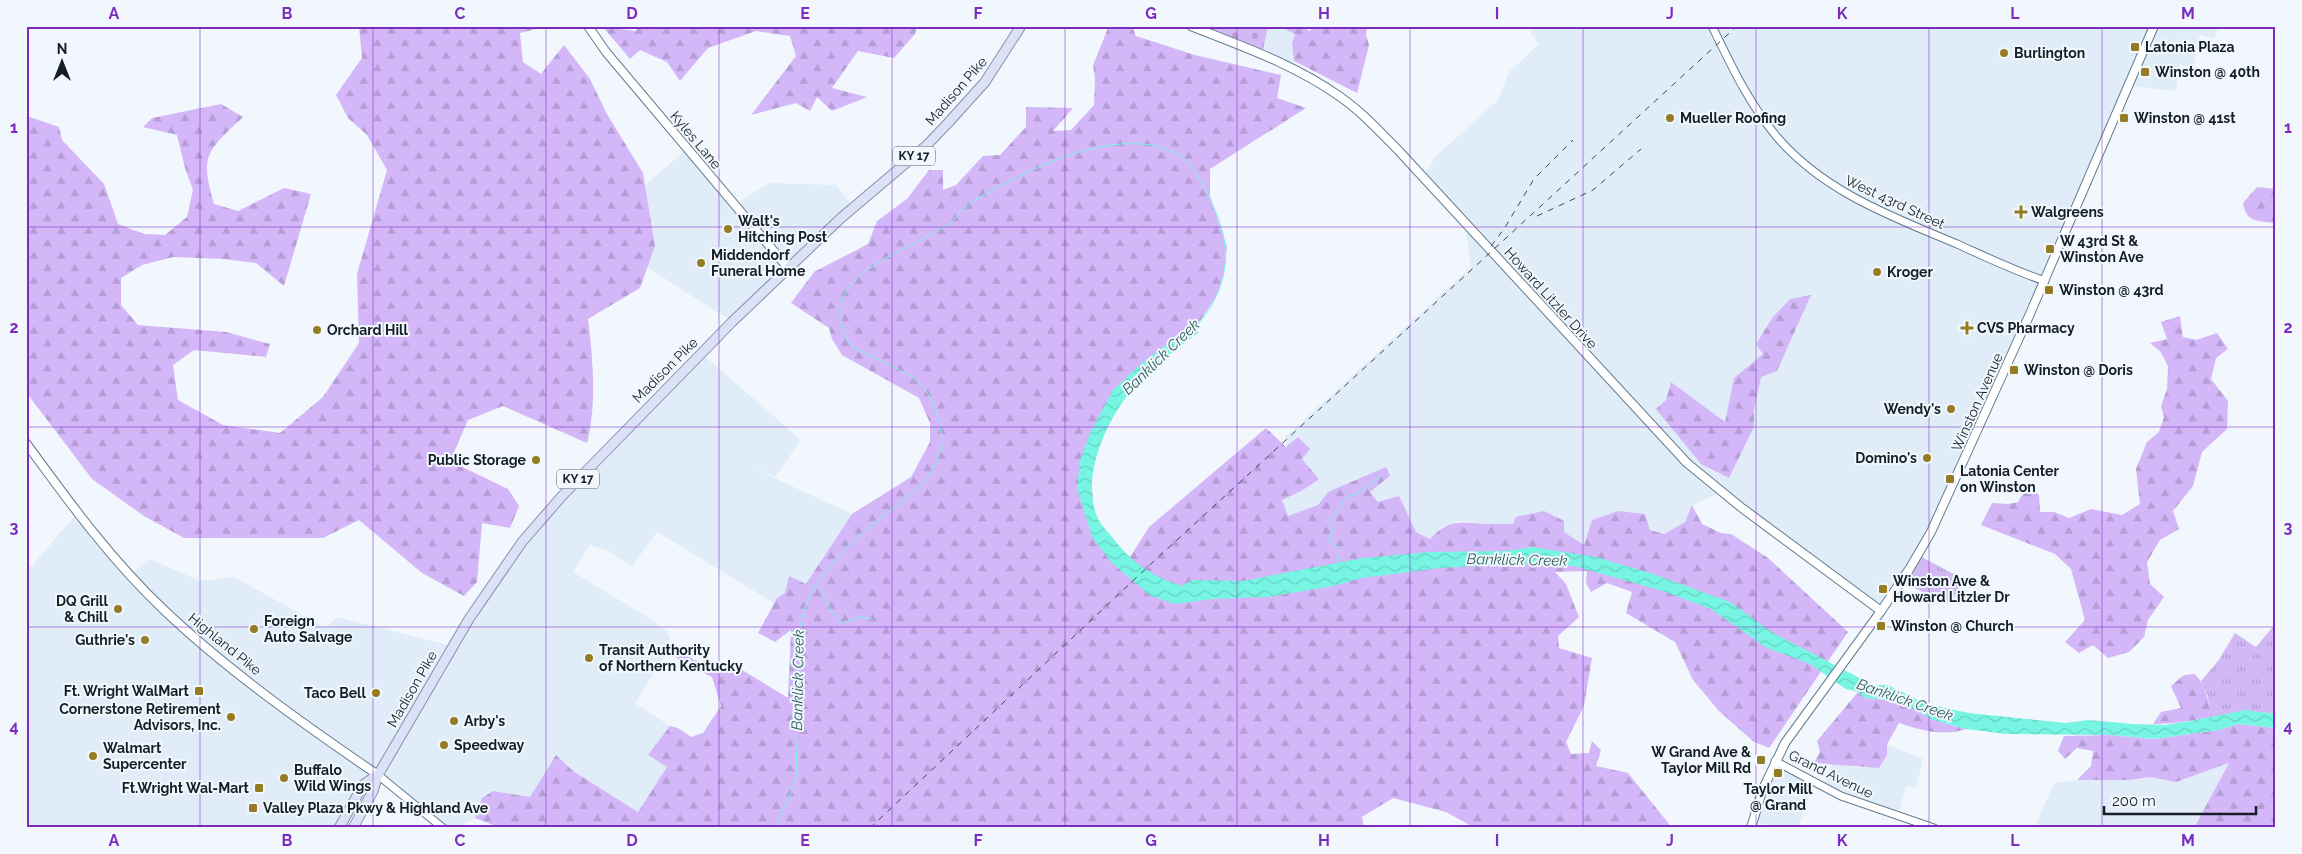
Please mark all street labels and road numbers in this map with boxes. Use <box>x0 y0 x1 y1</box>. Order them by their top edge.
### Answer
street label: Madison Pike <box>922 54 990 128</box>
street label: Kyles Lane <box>667 108 725 172</box>
road number: KY 17 <box>893 146 935 166</box>
street label: West 43rd Street <box>1843 172 1948 232</box>
street label: Howard Litzler Drive <box>1501 244 1601 352</box>
street label: Madison Pike <box>629 334 701 406</box>
street label: Winston Avenue <box>1948 350 2006 454</box>
road number: KY 17 <box>557 469 599 488</box>
street label: Highland Pike <box>185 610 265 678</box>
street label: Madison Pike <box>384 648 440 730</box>
street label: Grand Avenue <box>1786 747 1876 801</box>

